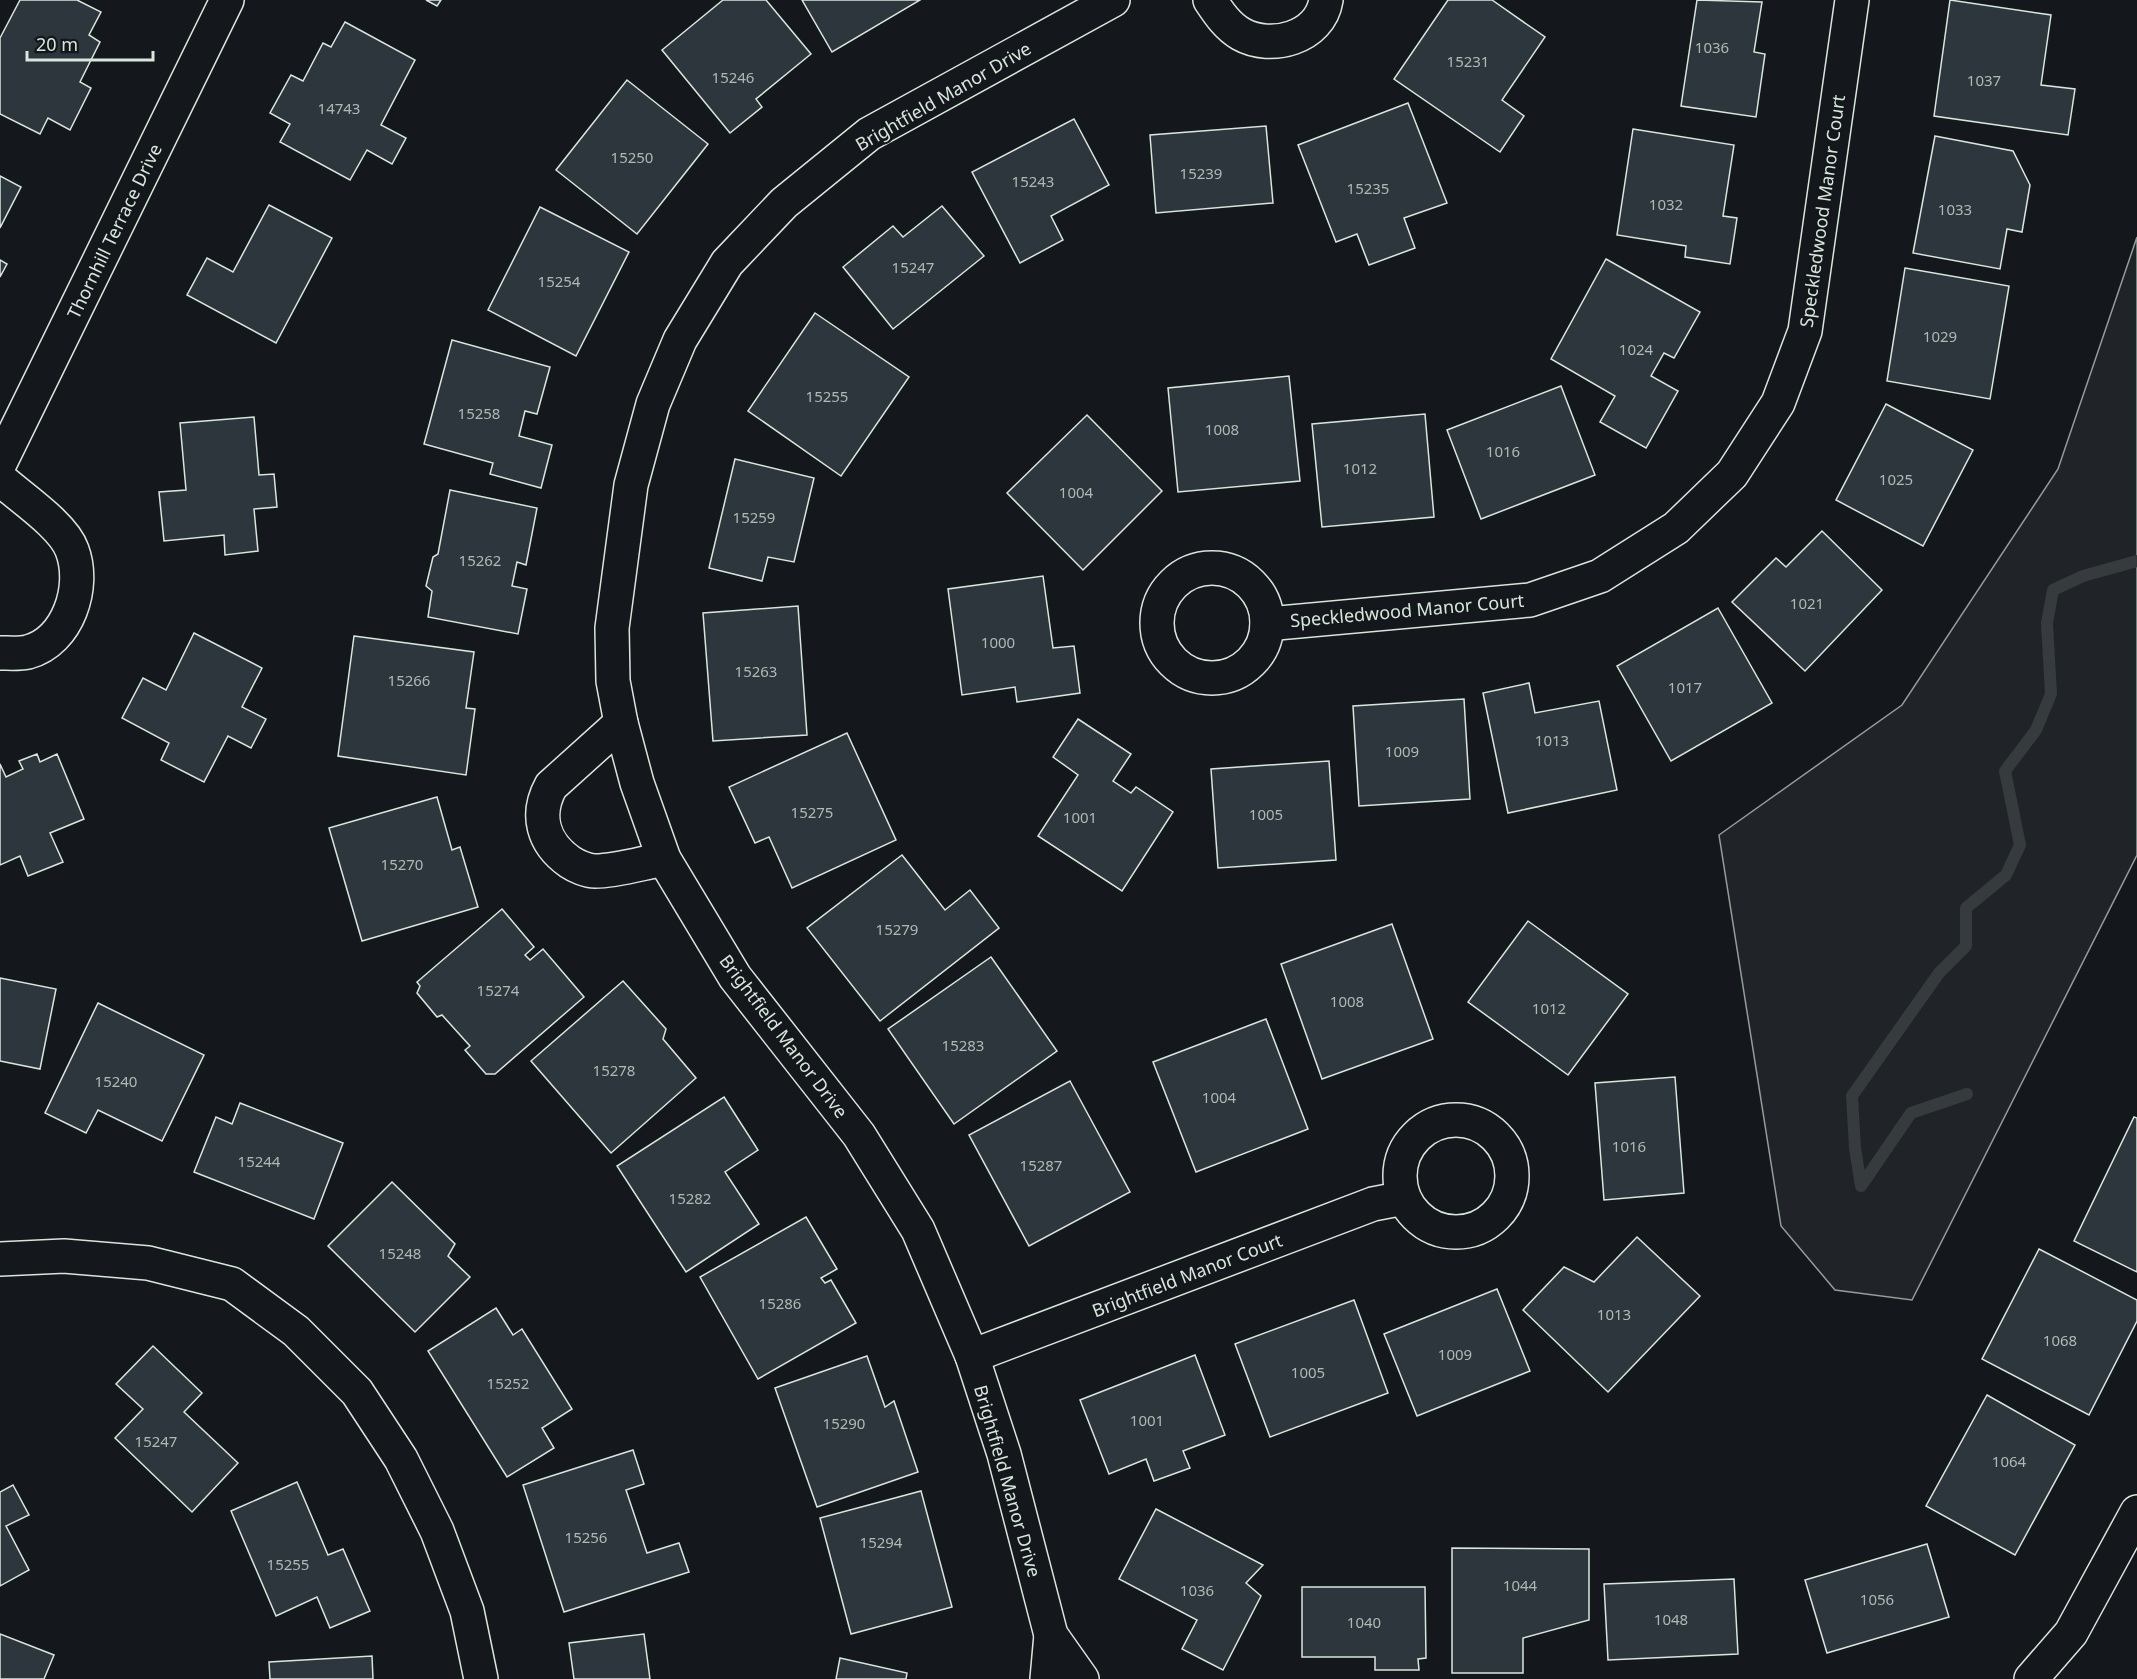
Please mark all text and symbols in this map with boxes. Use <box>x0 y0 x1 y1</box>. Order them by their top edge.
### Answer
scale bar <box>27 24 153 62</box>
text: 20 m <box>36 32 78 56</box>
street label: Brightfield Manor Drive <box>851 36 1035 156</box>
house number: 1036 <box>1695 37 1729 57</box>
house number: 15231 <box>1447 51 1489 71</box>
house number: 15246 <box>712 67 754 87</box>
house number: 1037 <box>1967 70 2001 90</box>
street label: Speckledwood Manor Court <box>1794 93 1850 329</box>
house number: 14743 <box>318 98 360 118</box>
street label: Thornhill Terrace Drive <box>61 140 167 322</box>
house number: 15250 <box>611 147 653 167</box>
house number: 15239 <box>1180 163 1222 183</box>
house number: 15243 <box>1012 171 1054 191</box>
house number: 15235 <box>1347 178 1389 198</box>
house number: 1032 <box>1649 194 1683 214</box>
house number: 1033 <box>1938 199 1972 219</box>
house number: 15247 <box>892 257 934 277</box>
house number: 15254 <box>538 271 581 291</box>
house number: 1029 <box>1923 326 1957 346</box>
house number: 1024 <box>1619 339 1654 359</box>
house number: 15255 <box>806 386 848 406</box>
house number: 15258 <box>458 403 500 423</box>
house number: 1008 <box>1205 419 1239 439</box>
house number: 1016 <box>1486 441 1520 461</box>
house number: 1012 <box>1343 458 1377 478</box>
house number: 1025 <box>1879 469 1913 489</box>
house number: 1004 <box>1059 482 1094 502</box>
house number: 15259 <box>733 507 775 527</box>
house number: 15262 <box>459 550 501 570</box>
street label: Speckledwood Manor Court <box>1289 588 1525 632</box>
house number: 1021 <box>1790 593 1824 613</box>
house number: 1000 <box>981 632 1015 652</box>
house number: 15263 <box>735 661 777 681</box>
house number: 15266 <box>388 670 430 690</box>
house number: 1017 <box>1668 677 1702 697</box>
house number: 1013 <box>1535 730 1569 750</box>
house number: 1009 <box>1385 741 1419 761</box>
house number: 15275 <box>791 802 833 822</box>
house number: 1005 <box>1249 804 1283 824</box>
house number: 1001 <box>1063 807 1097 827</box>
house number: 15270 <box>381 854 423 874</box>
house number: 15279 <box>876 919 918 939</box>
street label: Brightfield Manor Drive <box>715 949 853 1123</box>
house number: 15274 <box>477 980 520 1000</box>
house number: 1008 <box>1330 991 1364 1011</box>
house number: 1012 <box>1532 998 1566 1018</box>
house number: 15283 <box>942 1035 984 1055</box>
house number: 15278 <box>593 1060 635 1080</box>
house number: 15240 <box>95 1071 137 1091</box>
house number: 1004 <box>1202 1087 1237 1107</box>
house number: 1016 <box>1612 1136 1646 1156</box>
house number: 15244 <box>238 1151 281 1171</box>
house number: 15287 <box>1020 1155 1062 1175</box>
house number: 15282 <box>669 1188 711 1208</box>
street label: Brightfield Manor Court <box>1089 1227 1286 1322</box>
house number: 15248 <box>379 1243 421 1263</box>
house number: 15286 <box>759 1293 801 1313</box>
house number: 1013 <box>1597 1304 1631 1324</box>
house number: 1068 <box>2043 1330 2077 1350</box>
house number: 1009 <box>1438 1344 1472 1364</box>
house number: 1005 <box>1291 1362 1325 1382</box>
house number: 15252 <box>487 1373 529 1393</box>
street label: Brightfield Manor Drive <box>969 1382 1047 1580</box>
house number: 1001 <box>1130 1410 1164 1430</box>
house number: 15290 <box>823 1413 865 1433</box>
house number: 15247 <box>135 1431 177 1451</box>
house number: 1064 <box>1992 1451 2027 1471</box>
house number: 15256 <box>565 1527 607 1547</box>
house number: 15294 <box>860 1532 903 1552</box>
house number: 15255 <box>267 1554 309 1574</box>
house number: 1044 <box>1503 1575 1538 1595</box>
house number: 1036 <box>1180 1580 1214 1600</box>
house number: 1056 <box>1860 1589 1894 1609</box>
house number: 1048 <box>1654 1609 1688 1629</box>
house number: 1040 <box>1347 1612 1381 1632</box>

